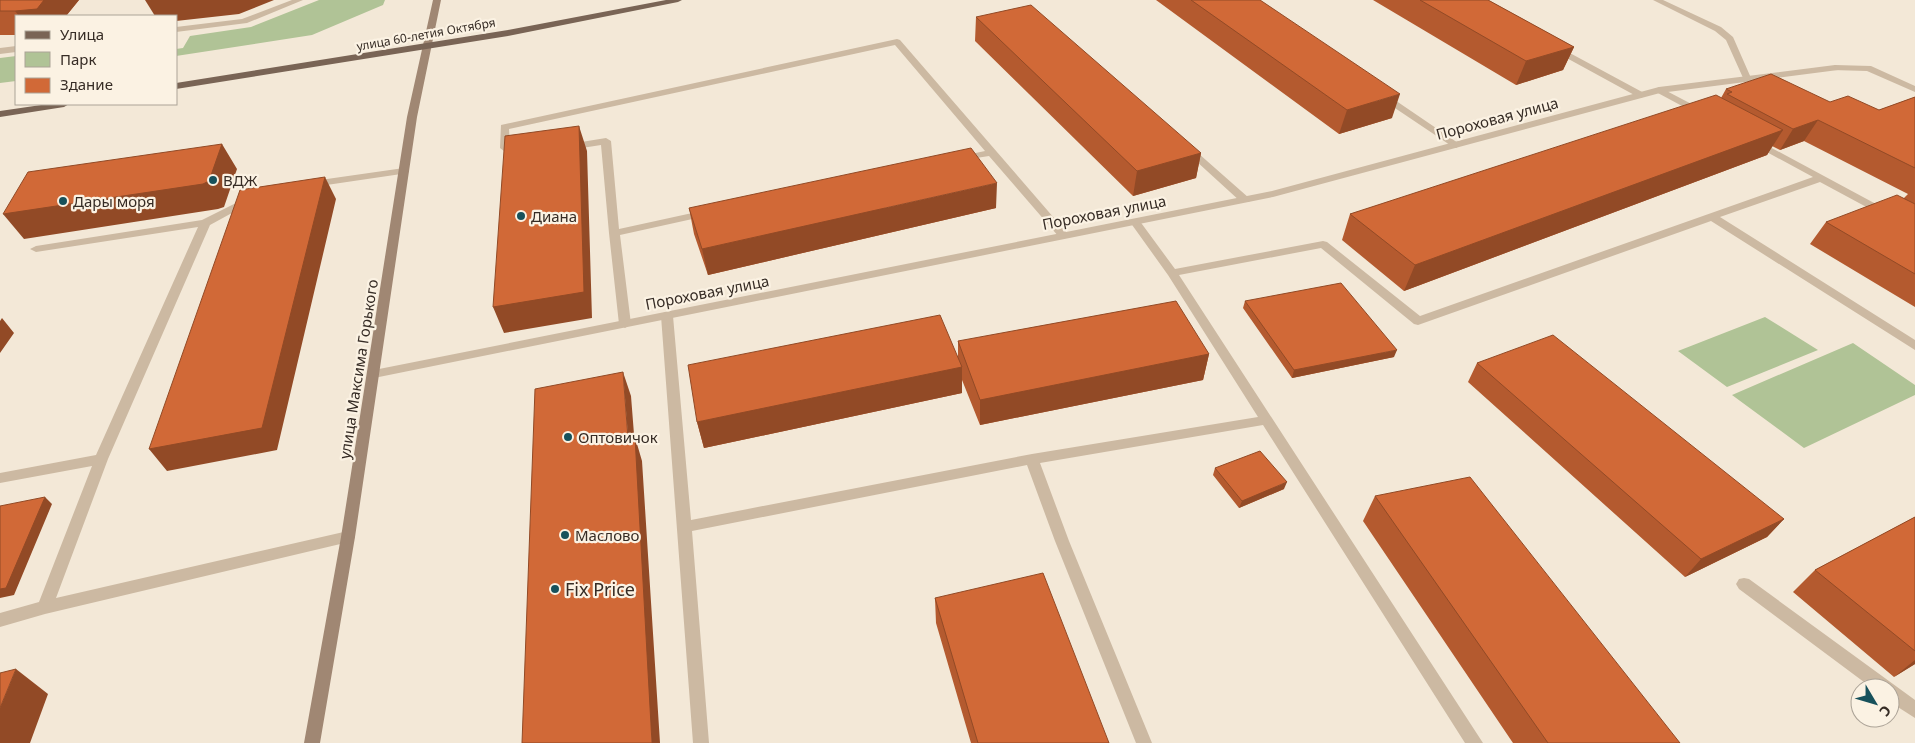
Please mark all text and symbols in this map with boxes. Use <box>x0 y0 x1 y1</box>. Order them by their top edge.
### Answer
street label: улица 60-летия Октября <box>355 13 497 55</box>
legend <box>15 15 178 105</box>
text: Улица <box>60 24 104 44</box>
text: Парк <box>60 49 96 69</box>
text: Здание <box>60 74 113 94</box>
street label: Пороховая улица <box>1434 92 1560 144</box>
place label: ВДЖ <box>223 170 258 190</box>
marker: ВДЖ <box>207 174 219 186</box>
street label: Пороховая улица <box>1040 190 1168 234</box>
place label: Дары моря <box>73 191 155 211</box>
marker: Дары моря <box>57 195 69 207</box>
place label: Диана <box>531 206 577 226</box>
marker: Диана <box>515 210 527 222</box>
street label: Пороховая улица <box>643 270 771 314</box>
street label: улица Максима Горького <box>334 278 382 460</box>
place label: Оптовичок <box>578 427 658 447</box>
marker: Оптовичок <box>562 431 574 443</box>
place label: Маслово <box>575 525 640 545</box>
marker: Маслово <box>559 529 571 541</box>
place label: Fix Price <box>565 577 635 601</box>
marker: Fix Price <box>549 583 561 595</box>
north arrow <box>1850 678 1900 728</box>
text: С <box>1875 702 1896 721</box>

